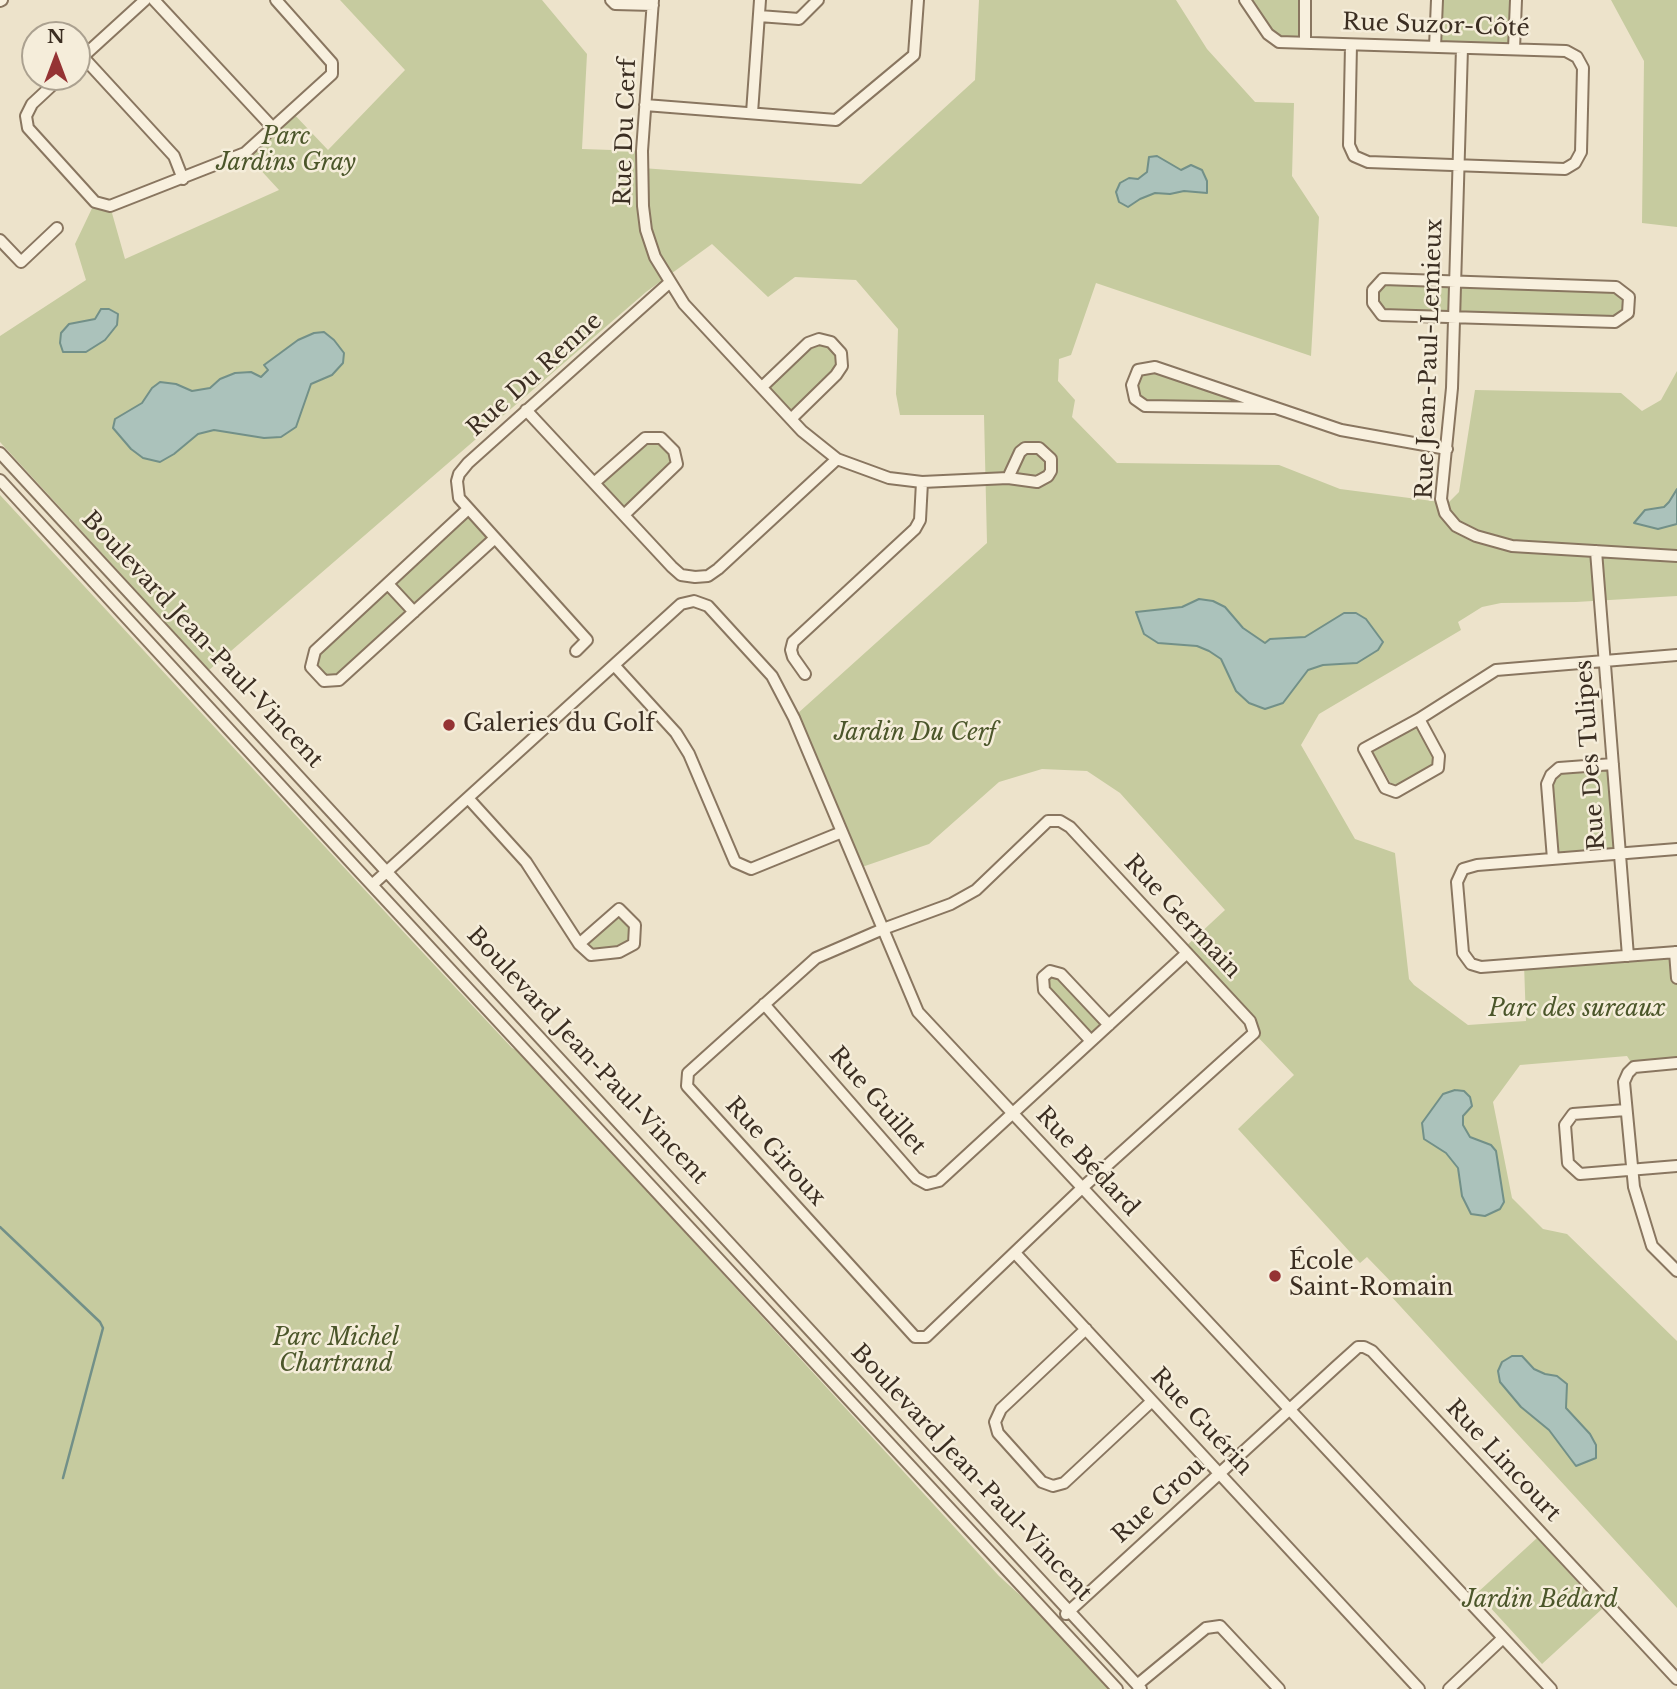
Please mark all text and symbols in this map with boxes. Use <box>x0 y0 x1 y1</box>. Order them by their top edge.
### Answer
street label: Rue Suzor-Côté <box>1342 9 1530 43</box>
north arrow <box>21 21 91 91</box>
text: N <box>47 25 65 48</box>
street label: Rue Du Cerf <box>610 58 642 206</box>
park label: Parc Jardins Gray <box>216 124 356 178</box>
street label: Rue Jean-Paul-Lemieux <box>1411 218 1449 500</box>
street label: Rue Du Renne <box>462 307 608 443</box>
street label: Boulevard Jean-Paul-Vincent <box>76 506 328 774</box>
street label: Rue Des Tulipes <box>1571 659 1611 851</box>
place label: Galeries du Golf <box>463 711 655 739</box>
marker: Galeries du Golf <box>441 717 457 733</box>
park label: Jardin Du Cerf <box>834 720 996 748</box>
street label: Rue Germain <box>1118 850 1246 984</box>
street label: Boulevard Jean-Paul-Vincent <box>461 922 713 1190</box>
park label: Parc des sureaux <box>1488 996 1666 1024</box>
street label: Rue Guillet <box>823 1042 931 1160</box>
street label: Rue Giroux <box>719 1092 831 1212</box>
street label: Rue Bédard <box>1030 1102 1144 1222</box>
place label: École Saint-Romain <box>1289 1249 1453 1303</box>
marker: École Saint-Romain <box>1267 1268 1283 1284</box>
park label: Parc Michel Chartrand <box>273 1325 399 1379</box>
street label: Boulevard Jean-Paul-Vincent <box>845 1339 1097 1607</box>
street label: Rue Guérin <box>1144 1363 1258 1481</box>
street label: Rue Lincourt <box>1440 1394 1566 1528</box>
street label: Rue Grou <box>1107 1452 1211 1550</box>
park label: Jardin Bédard <box>1462 1587 1618 1615</box>

